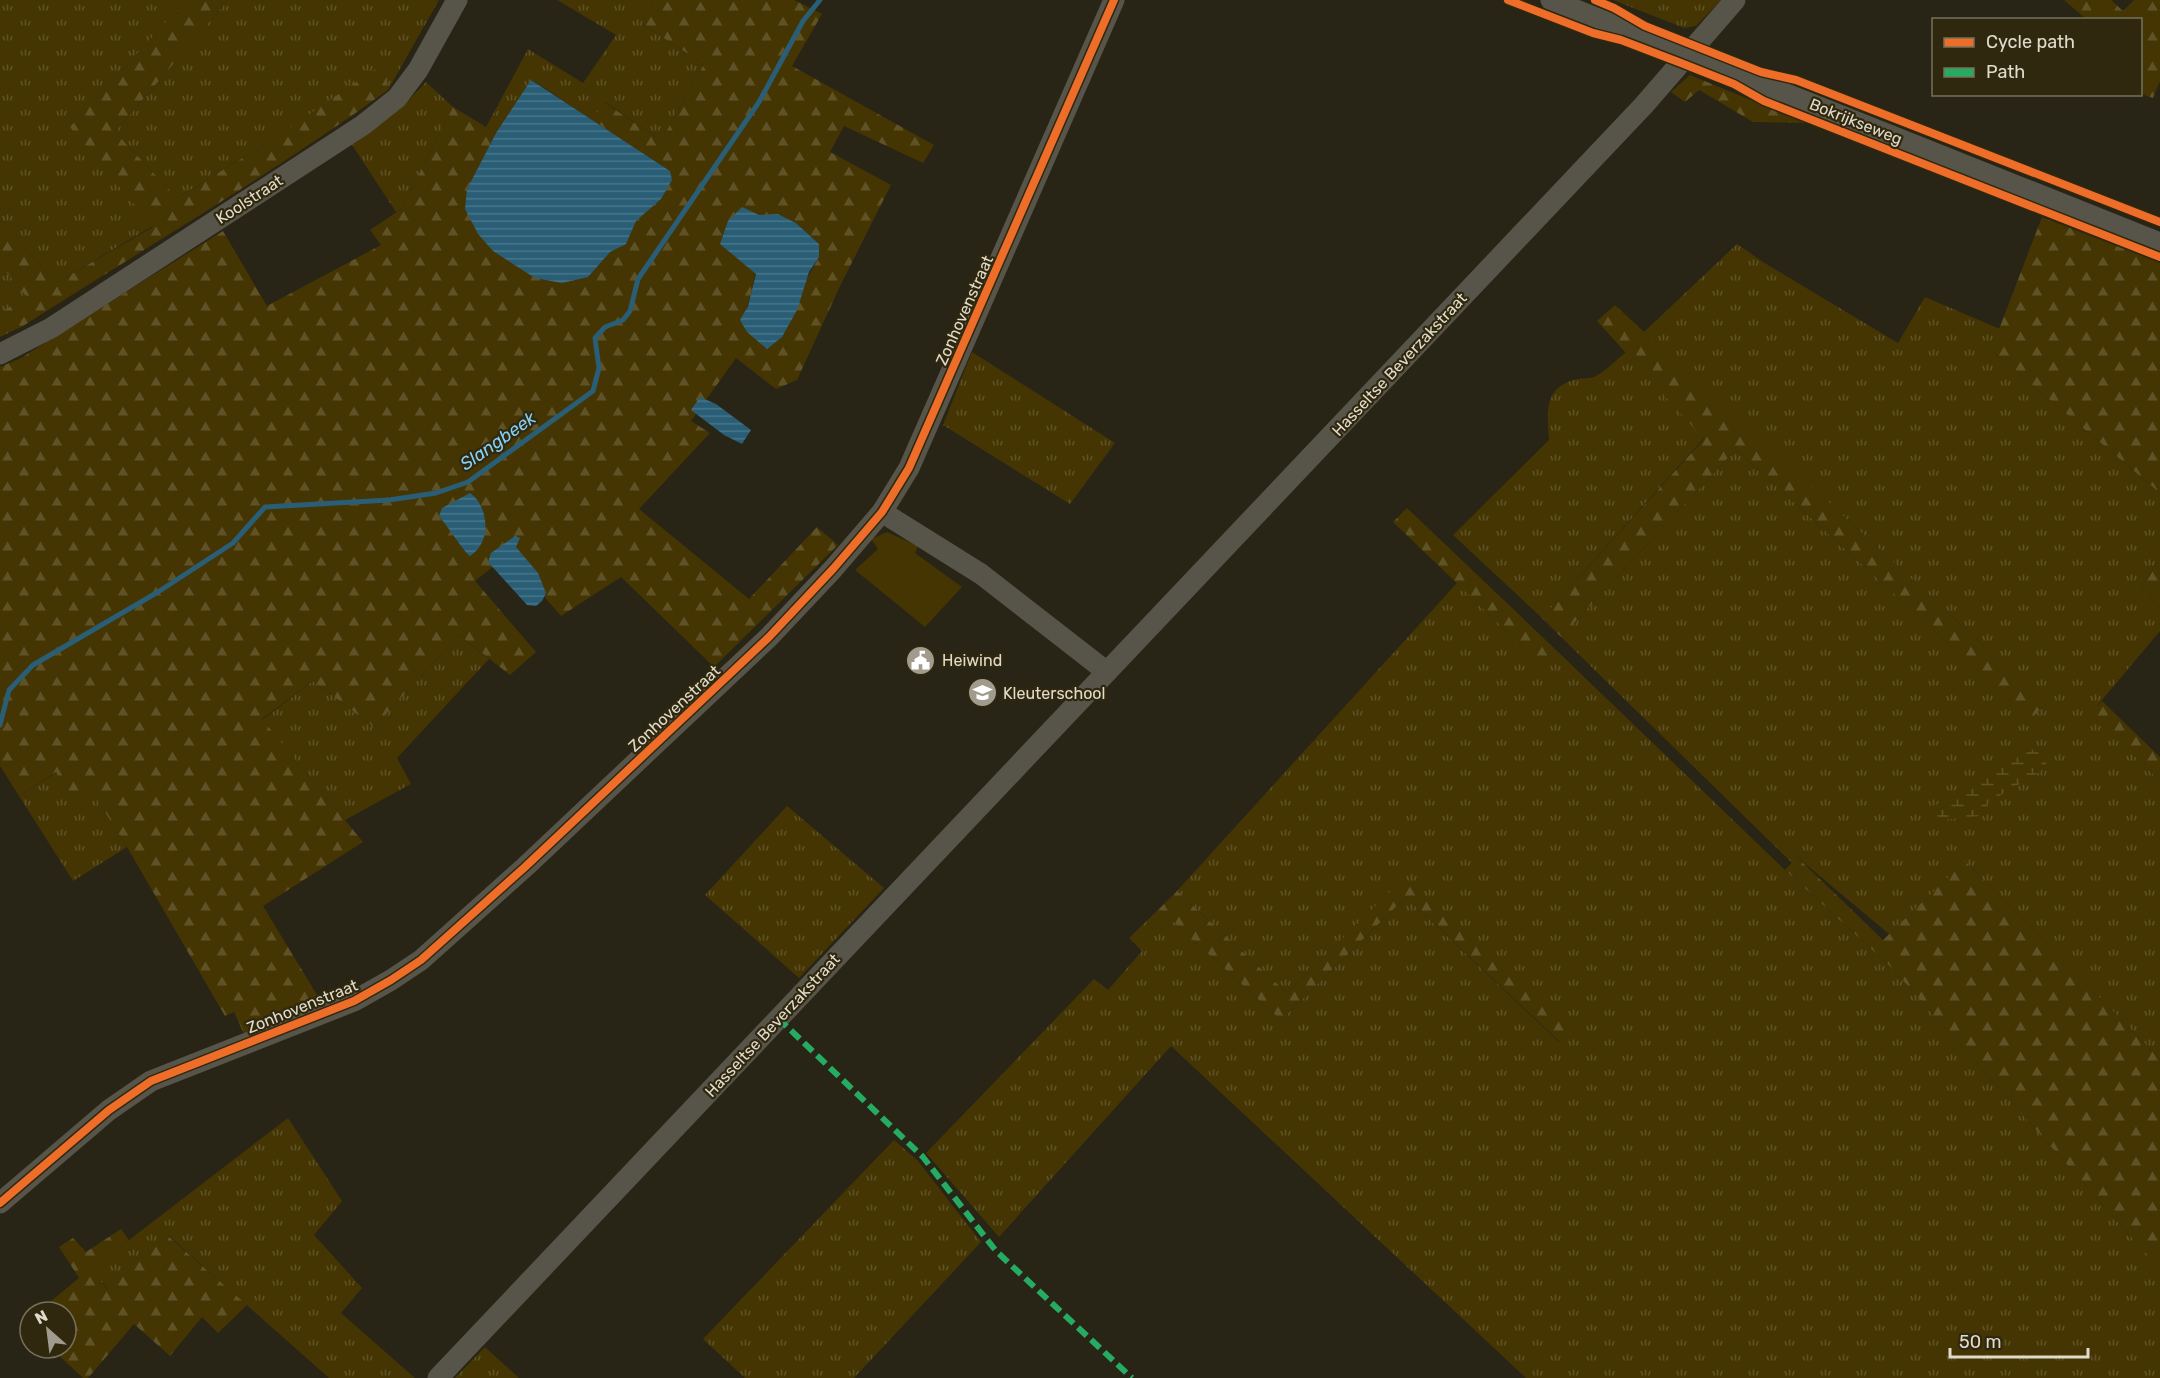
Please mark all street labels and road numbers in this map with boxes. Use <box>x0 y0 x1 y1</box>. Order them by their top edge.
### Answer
street label: Bokrijkseweg <box>1807 94 1905 149</box>
street label: Koolstraat <box>212 171 286 228</box>
street label: Zonhovenstraat <box>932 252 997 368</box>
street label: Hasseltse Beverzakstraat <box>1328 289 1471 440</box>
street label: Zonhovenstraat <box>625 661 724 756</box>
street label: Hasseltse Beverzakstraat <box>701 950 844 1101</box>
street label: Zonhovenstraat <box>244 975 361 1037</box>

